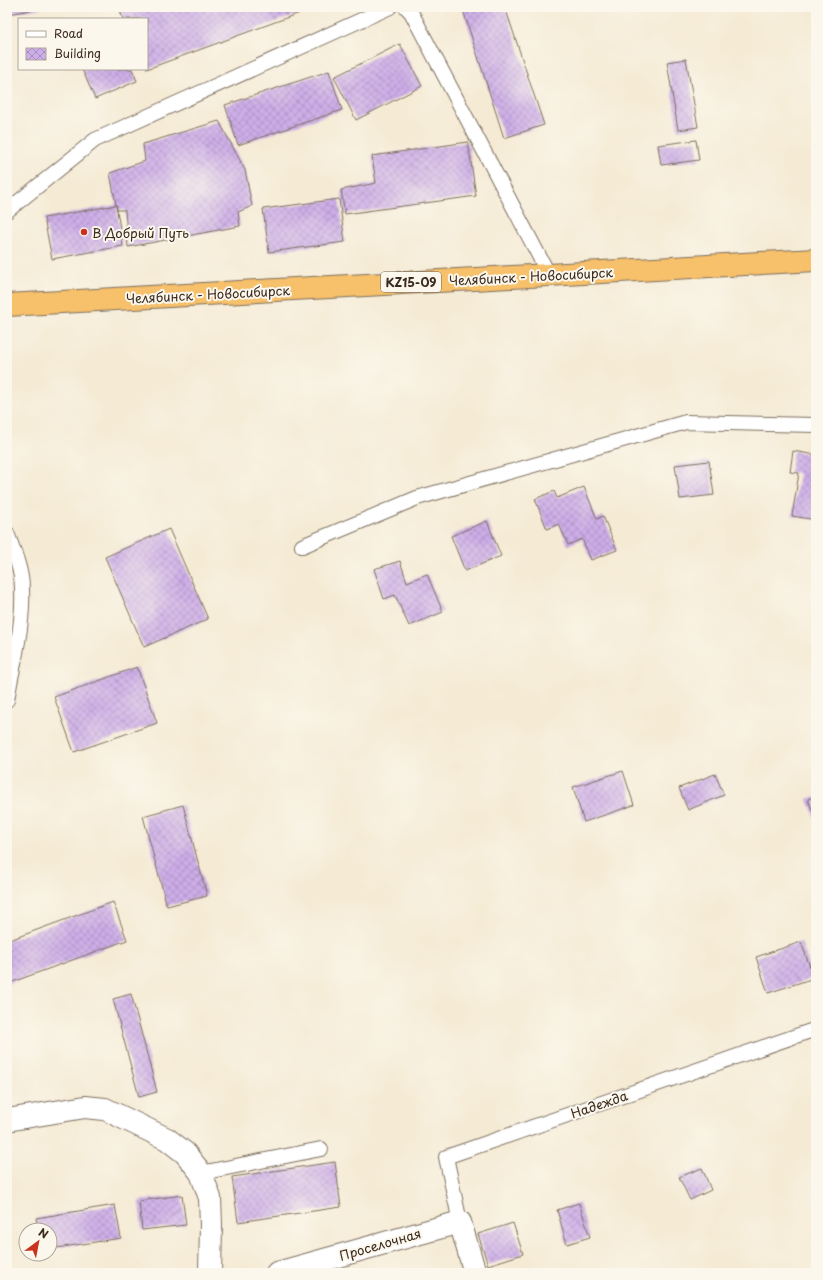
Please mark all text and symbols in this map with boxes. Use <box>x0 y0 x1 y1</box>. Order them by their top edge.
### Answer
legend <box>18 18 148 70</box>
text: Road <box>54 24 83 42</box>
text: Building <box>54 44 101 62</box>
place label: В Добрый Путь <box>92 223 189 242</box>
marker: В Добрый Путь <box>79 227 89 237</box>
street label: Челябинск - Новосибирск <box>448 262 614 290</box>
road number: KZ15-09 <box>381 272 441 292</box>
street label: Челябинск - Новосибирск <box>125 280 291 308</box>
street label: Надежда <box>568 1085 631 1123</box>
north arrow <box>18 1222 58 1262</box>
street label: Проселочная <box>337 1223 423 1265</box>
text: N <box>35 1224 52 1243</box>

